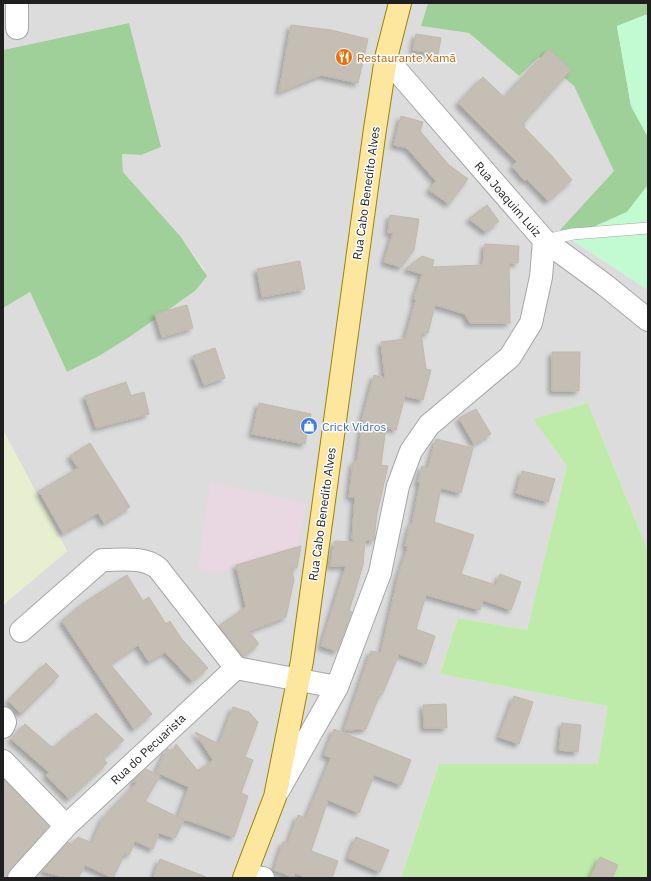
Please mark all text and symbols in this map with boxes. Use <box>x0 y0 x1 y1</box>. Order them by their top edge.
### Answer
restaurant icon: Restaurante Xamã <box>334 47 354 67</box>
place label: Restaurante Xamã <box>357 50 457 65</box>
street label: Rua Cabo Benedito Alves <box>349 125 383 261</box>
street label: Rua Joaquim Luiz <box>471 158 545 240</box>
shop icon: Crick Vidros <box>299 416 319 436</box>
place label: Crick Vidros <box>322 419 386 434</box>
street label: Rua Cabo Benedito Alves <box>305 446 339 582</box>
street label: Rua do Pecuarista <box>107 710 189 788</box>

